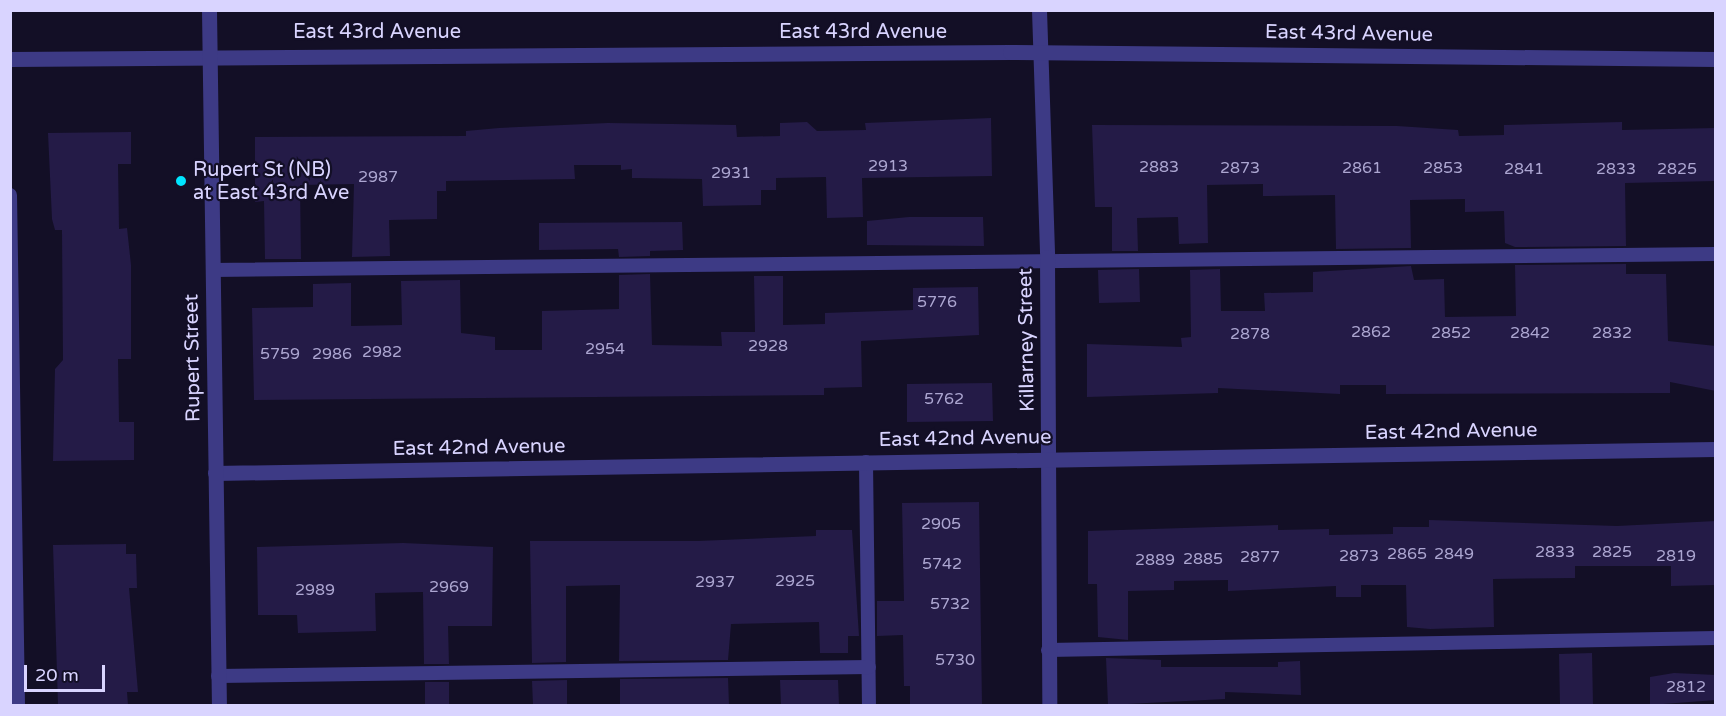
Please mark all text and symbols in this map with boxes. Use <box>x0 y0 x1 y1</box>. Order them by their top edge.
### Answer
street label: East 43rd Avenue <box>293 20 461 44</box>
street label: East 43rd Avenue <box>779 20 947 44</box>
street label: East 43rd Avenue <box>1265 21 1433 47</box>
house number: 2913 <box>868 156 908 176</box>
house number: 2883 <box>1139 157 1179 177</box>
place label: Rupert St (NB) at East 43rd Ave <box>193 158 349 205</box>
house number: 2873 <box>1220 158 1260 178</box>
house number: 2861 <box>1342 158 1382 178</box>
house number: 2853 <box>1423 158 1463 178</box>
house number: 2841 <box>1504 159 1544 179</box>
house number: 2833 <box>1596 159 1636 179</box>
house number: 2825 <box>1657 159 1697 179</box>
house number: 2931 <box>711 163 751 183</box>
house number: 2987 <box>358 167 398 187</box>
marker: Rupert St (NB) at East 43rd Ave <box>174 174 188 188</box>
street label: Killarney Street <box>1014 268 1040 412</box>
house number: 5776 <box>917 292 957 312</box>
street label: Rupert Street <box>180 294 206 422</box>
house number: 2862 <box>1351 322 1391 342</box>
house number: 2852 <box>1431 323 1471 343</box>
house number: 2842 <box>1510 323 1550 343</box>
house number: 2832 <box>1592 323 1632 343</box>
house number: 2878 <box>1230 324 1270 344</box>
house number: 2928 <box>748 336 788 356</box>
house number: 2954 <box>585 339 625 359</box>
house number: 2982 <box>362 342 402 362</box>
house number: 5759 <box>260 344 300 364</box>
house number: 2986 <box>312 344 352 364</box>
house number: 5762 <box>924 389 964 409</box>
street label: East 42nd Avenue <box>1364 418 1538 446</box>
street label: East 42nd Avenue <box>878 425 1052 453</box>
street label: East 42nd Avenue <box>392 434 566 462</box>
house number: 2905 <box>921 514 961 534</box>
house number: 2833 <box>1535 542 1575 562</box>
house number: 2825 <box>1592 542 1632 562</box>
house number: 2865 <box>1387 544 1427 564</box>
house number: 2849 <box>1434 544 1474 564</box>
house number: 2873 <box>1339 546 1379 566</box>
house number: 2819 <box>1656 546 1696 566</box>
house number: 2877 <box>1240 547 1280 567</box>
house number: 2885 <box>1183 549 1223 569</box>
house number: 2889 <box>1135 550 1175 570</box>
house number: 5742 <box>922 554 962 574</box>
house number: 2925 <box>775 571 815 591</box>
house number: 2937 <box>695 572 735 592</box>
house number: 2969 <box>429 577 469 597</box>
house number: 2989 <box>295 580 335 600</box>
house number: 5732 <box>930 594 970 614</box>
house number: 5730 <box>935 650 975 670</box>
scale bar <box>27 653 108 691</box>
text: 20 m <box>35 664 79 686</box>
house number: 2812 <box>1666 677 1706 697</box>

